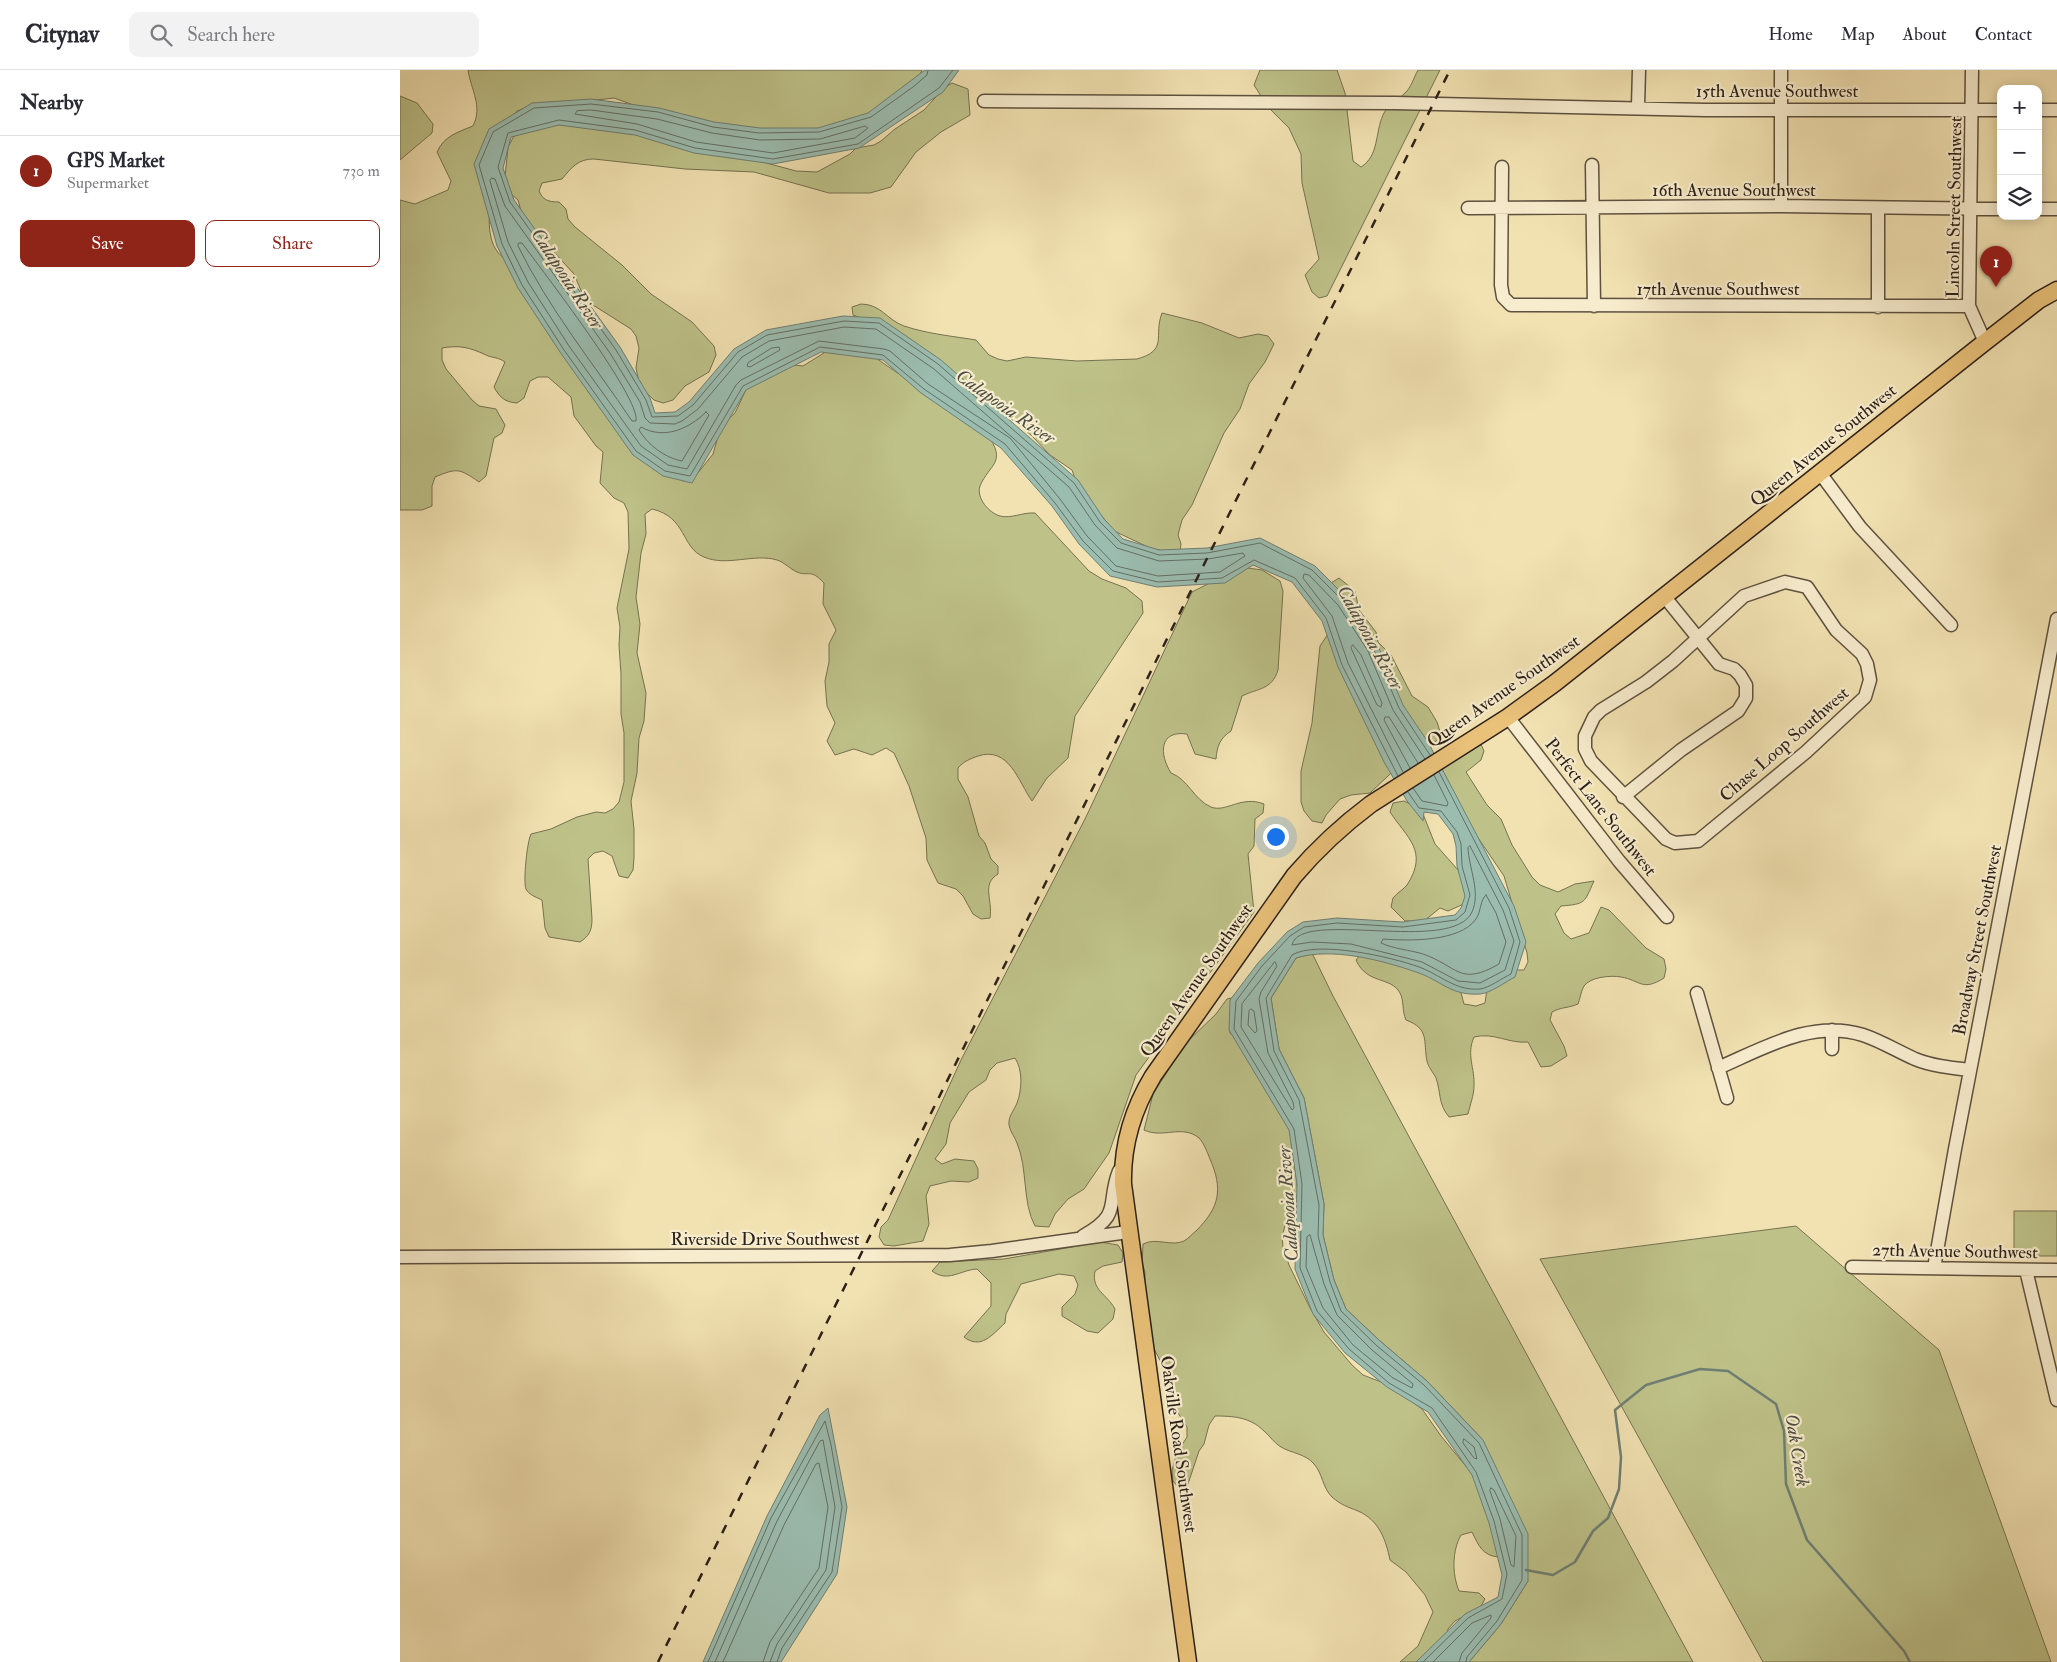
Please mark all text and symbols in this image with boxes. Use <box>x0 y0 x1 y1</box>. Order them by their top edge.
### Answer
search box <box>129 12 479 57</box>
text: Citynav <box>25 19 99 50</box>
icon: search <box>147 21 175 49</box>
text: Search here <box>187 23 275 47</box>
text: Home <box>1768 23 1813 46</box>
text: Map <box>1841 23 1875 46</box>
text: About <box>1903 23 1947 46</box>
text: Contact <box>1975 23 2032 46</box>
street label: 15th Avenue Southwest <box>1696 80 1859 103</box>
map controls <box>1997 85 2042 220</box>
button: + <box>1997 85 2042 130</box>
text: Nearby <box>20 89 83 116</box>
street label: Lincoln Street Southwest <box>1941 116 1968 298</box>
button: − <box>1997 130 2042 175</box>
text: GPS Market <box>67 149 165 173</box>
text: 1 <box>33 161 39 181</box>
text: 730 m <box>343 161 380 181</box>
text: Supermarket <box>67 173 149 193</box>
button: layers <box>1997 175 2042 220</box>
street label: 16th Avenue Southwest <box>1652 179 1816 202</box>
button: Save <box>20 220 195 267</box>
button: Share <box>205 220 380 267</box>
water label: Calapooia River <box>526 223 609 334</box>
pin: 1 <box>1980 246 2012 287</box>
street label: 17th Avenue Southwest <box>1636 278 1800 301</box>
water label: Calapooia River <box>951 364 1061 450</box>
street label: Queen Avenue Southwest <box>1745 379 1901 512</box>
water label: Calapooia River <box>1332 581 1409 695</box>
street label: Queen Avenue Southwest <box>1422 630 1585 753</box>
street label: Chase Loop Southwest <box>1715 682 1854 807</box>
street label: Perfect Lane Southwest <box>1540 734 1662 881</box>
your location <box>1263 824 1289 850</box>
street label: Broadway Street Southwest <box>1948 843 2007 1037</box>
street label: Queen Avenue Southwest <box>1135 899 1258 1061</box>
water label: Calapooia River <box>1272 1144 1304 1263</box>
street label: Riverside Drive Southwest <box>671 1228 860 1251</box>
street label: 27th Avenue Southwest <box>1872 1239 2038 1264</box>
street label: Oakville Road Southwest <box>1155 1354 1202 1534</box>
water label: Oak Creek <box>1779 1412 1815 1489</box>

